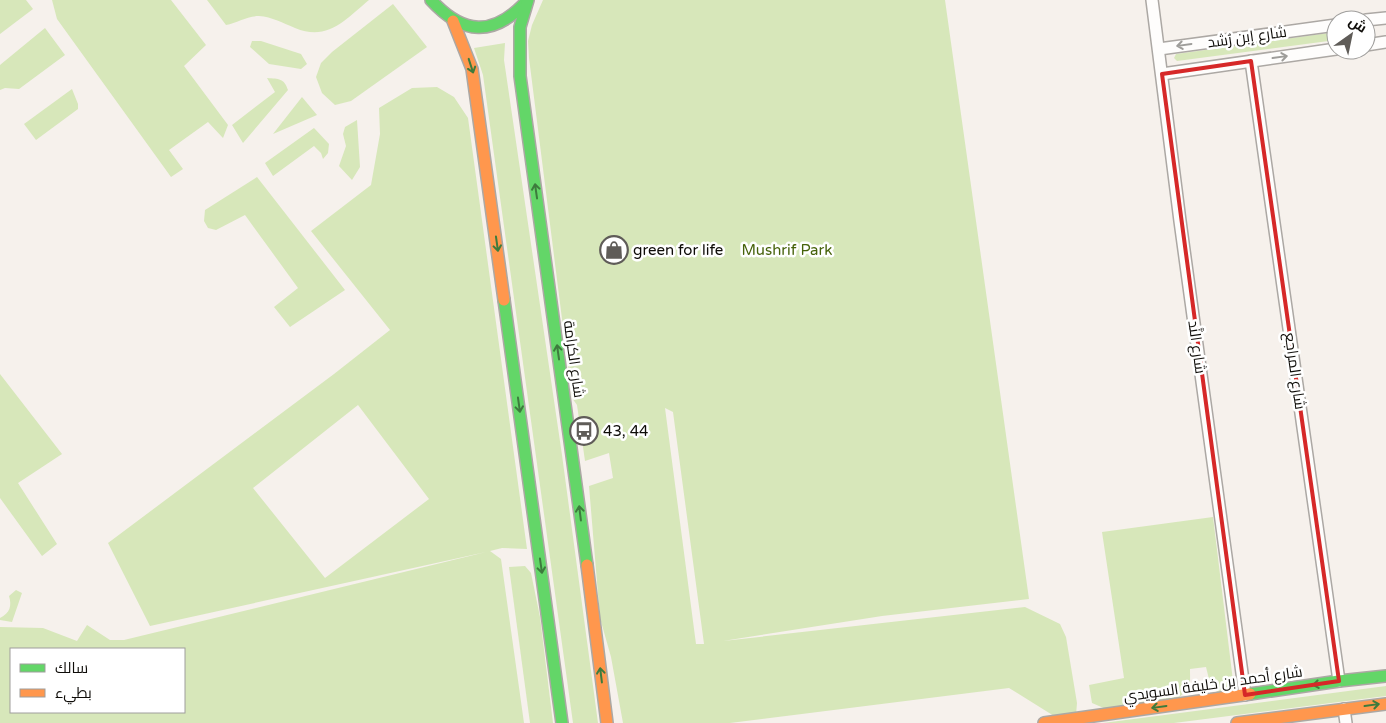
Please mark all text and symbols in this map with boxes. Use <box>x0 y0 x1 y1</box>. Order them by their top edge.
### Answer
north arrow <box>1326 10 1376 60</box>
text: ش <box>1346 12 1370 37</box>
street label: شارع إبن رُشد <box>1206 23 1288 53</box>
one-way arrow <box>1176 41 1192 51</box>
one-way arrow <box>1271 52 1287 62</box>
one-way arrow <box>466 58 476 74</box>
one-way arrow <box>531 184 541 200</box>
shop icon: green for life <box>599 235 629 265</box>
one-way arrow <box>492 236 502 252</box>
place label: green for life <box>633 241 723 259</box>
park label: Mushrif Park <box>742 241 832 259</box>
street label: شارع الكرامة <box>558 319 588 399</box>
street label: شارع النَّد <box>1182 319 1210 375</box>
street label: شارع المراجع <box>1279 331 1309 411</box>
one-way arrow <box>553 345 563 361</box>
one-way arrow <box>514 397 524 413</box>
bus stop icon: 43, 44 <box>569 416 599 446</box>
place label: 43, 44 <box>603 422 648 440</box>
one-way arrow <box>575 506 585 522</box>
one-way arrow <box>536 558 546 574</box>
legend <box>10 648 185 713</box>
text: سالك <box>55 659 88 677</box>
street label: شارع أحمد بن خليفة السويدي <box>1122 662 1304 708</box>
one-way arrow <box>596 667 606 683</box>
one-way arrow <box>1313 679 1329 689</box>
text: بطيء <box>55 684 92 705</box>
one-way arrow <box>1364 700 1380 710</box>
one-way arrow <box>1152 702 1168 712</box>

